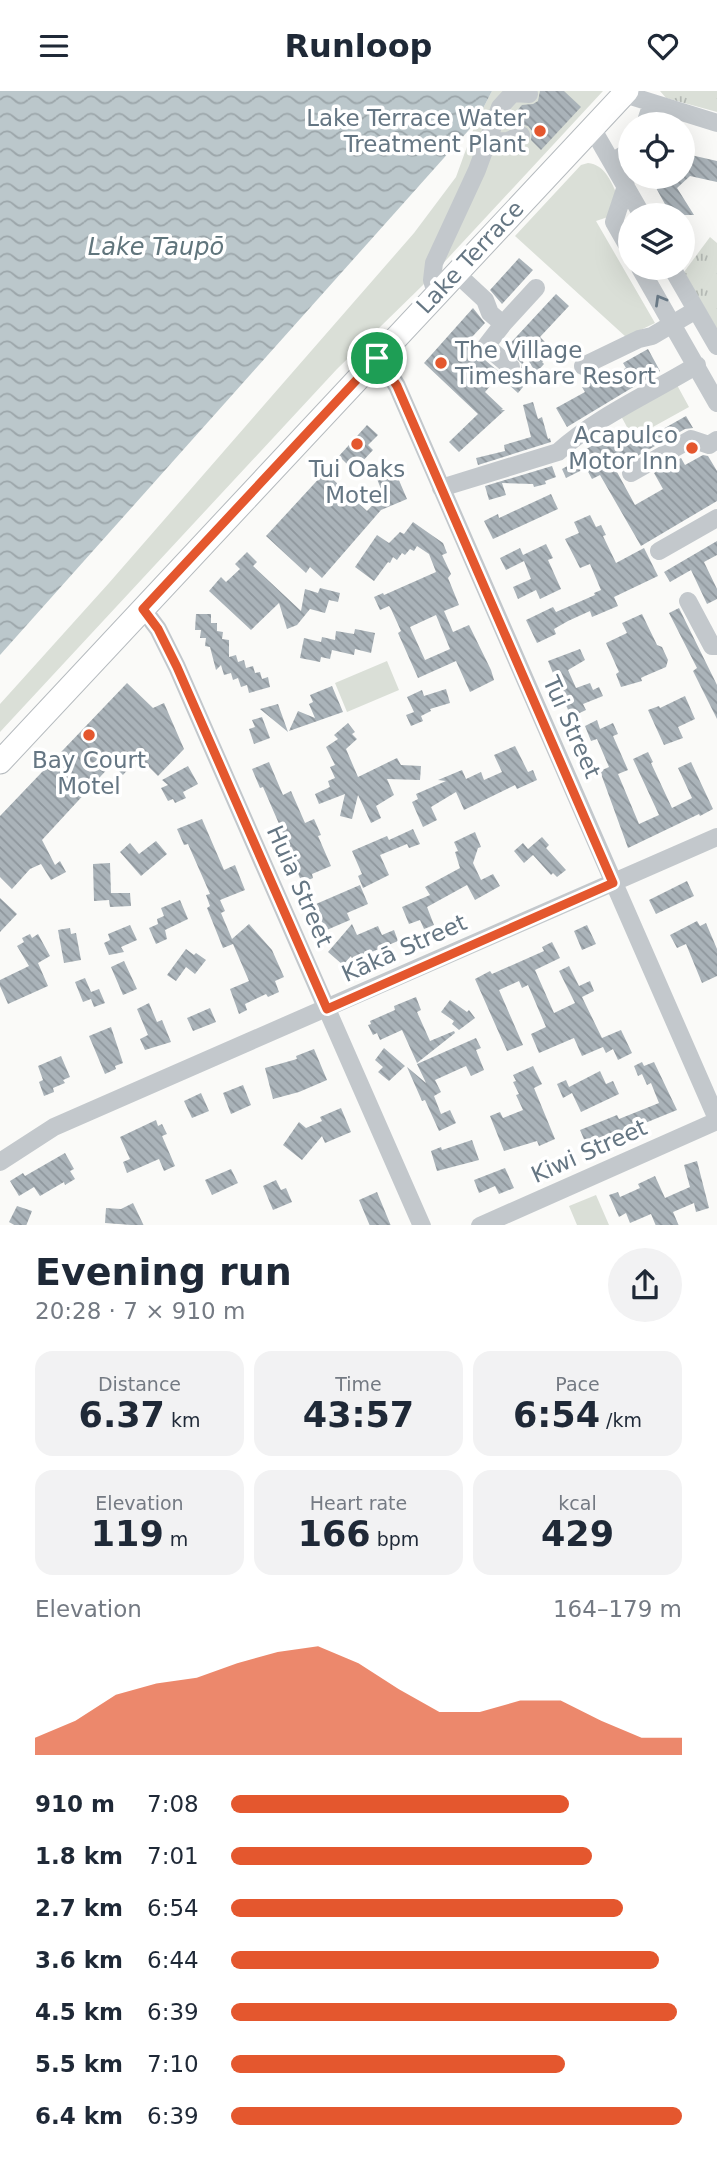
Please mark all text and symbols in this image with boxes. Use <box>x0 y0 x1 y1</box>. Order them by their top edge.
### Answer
icon: menu <box>35 27 73 65</box>
text: Runloop <box>284 27 433 65</box>
icon: heart <box>644 27 682 65</box>
place label: Lake Terrace Water Treatment Plant <box>306 105 527 157</box>
map controls <box>618 112 695 280</box>
button: locate <box>618 112 695 189</box>
marker: Lake Terrace Water Treatment Plant <box>532 123 548 139</box>
street label: Lake Terrace <box>411 195 529 319</box>
button: layers <box>618 203 695 280</box>
water label: Lake Taupō <box>88 233 224 261</box>
one-way arrow <box>655 295 668 308</box>
pin <box>347 328 407 388</box>
place label: The Village Timeshare Resort <box>454 337 656 389</box>
icon: arrive <box>358 339 396 377</box>
marker: The Village Timeshare Resort <box>433 355 449 371</box>
place label: Acapulco Motor Inn <box>568 422 678 474</box>
marker: Tui Oaks Motel <box>349 436 365 452</box>
marker: Acapulco Motor Inn <box>684 440 700 456</box>
place label: Tui Oaks Motel <box>308 456 405 508</box>
street label: Tui Street <box>538 671 606 782</box>
marker: Bay Court Motel <box>81 727 97 743</box>
place label: Bay Court Motel <box>32 747 146 799</box>
street label: Huia Street <box>262 822 338 950</box>
street label: Kākā Street <box>338 909 470 987</box>
street label: Kiwi Street <box>527 1114 651 1188</box>
button: share <box>608 1248 682 1322</box>
text: Evening run <box>35 1250 292 1294</box>
text: 20:28 · 7 × 910 m <box>35 1298 245 1324</box>
text: Distance <box>98 1373 181 1395</box>
text: Time <box>335 1373 382 1395</box>
text: Pace <box>555 1373 600 1395</box>
text: 6.37 <box>79 1395 165 1435</box>
text: 43:57 <box>303 1395 414 1435</box>
text: 6:54 <box>513 1395 600 1435</box>
text: km <box>165 1409 200 1431</box>
text: /km <box>600 1409 642 1431</box>
text: Elevation <box>95 1492 184 1514</box>
text: Heart rate <box>310 1492 407 1514</box>
text: kcal <box>558 1492 597 1514</box>
text: 119 <box>91 1514 164 1554</box>
text: 166 <box>298 1514 371 1554</box>
text: 429 <box>541 1514 614 1554</box>
text: m <box>164 1528 188 1550</box>
text: bpm <box>371 1528 419 1550</box>
text: Elevation <box>35 1596 142 1622</box>
text: 164–179 m <box>553 1596 682 1622</box>
text: 910 m <box>35 1791 115 1817</box>
text: 7:08 <box>147 1791 199 1817</box>
text: 1.8 km <box>35 1843 123 1869</box>
text: 7:01 <box>147 1843 199 1869</box>
text: 2.7 km <box>35 1895 123 1921</box>
text: 6:54 <box>147 1895 199 1921</box>
text: 3.6 km <box>35 1947 123 1973</box>
text: 6:44 <box>147 1947 199 1973</box>
text: 4.5 km <box>35 1999 123 2025</box>
text: 6:39 <box>147 1999 199 2025</box>
text: 5.5 km <box>35 2051 123 2077</box>
text: 7:10 <box>147 2051 199 2077</box>
text: 6.4 km <box>35 2103 123 2129</box>
text: 6:39 <box>147 2103 199 2129</box>

